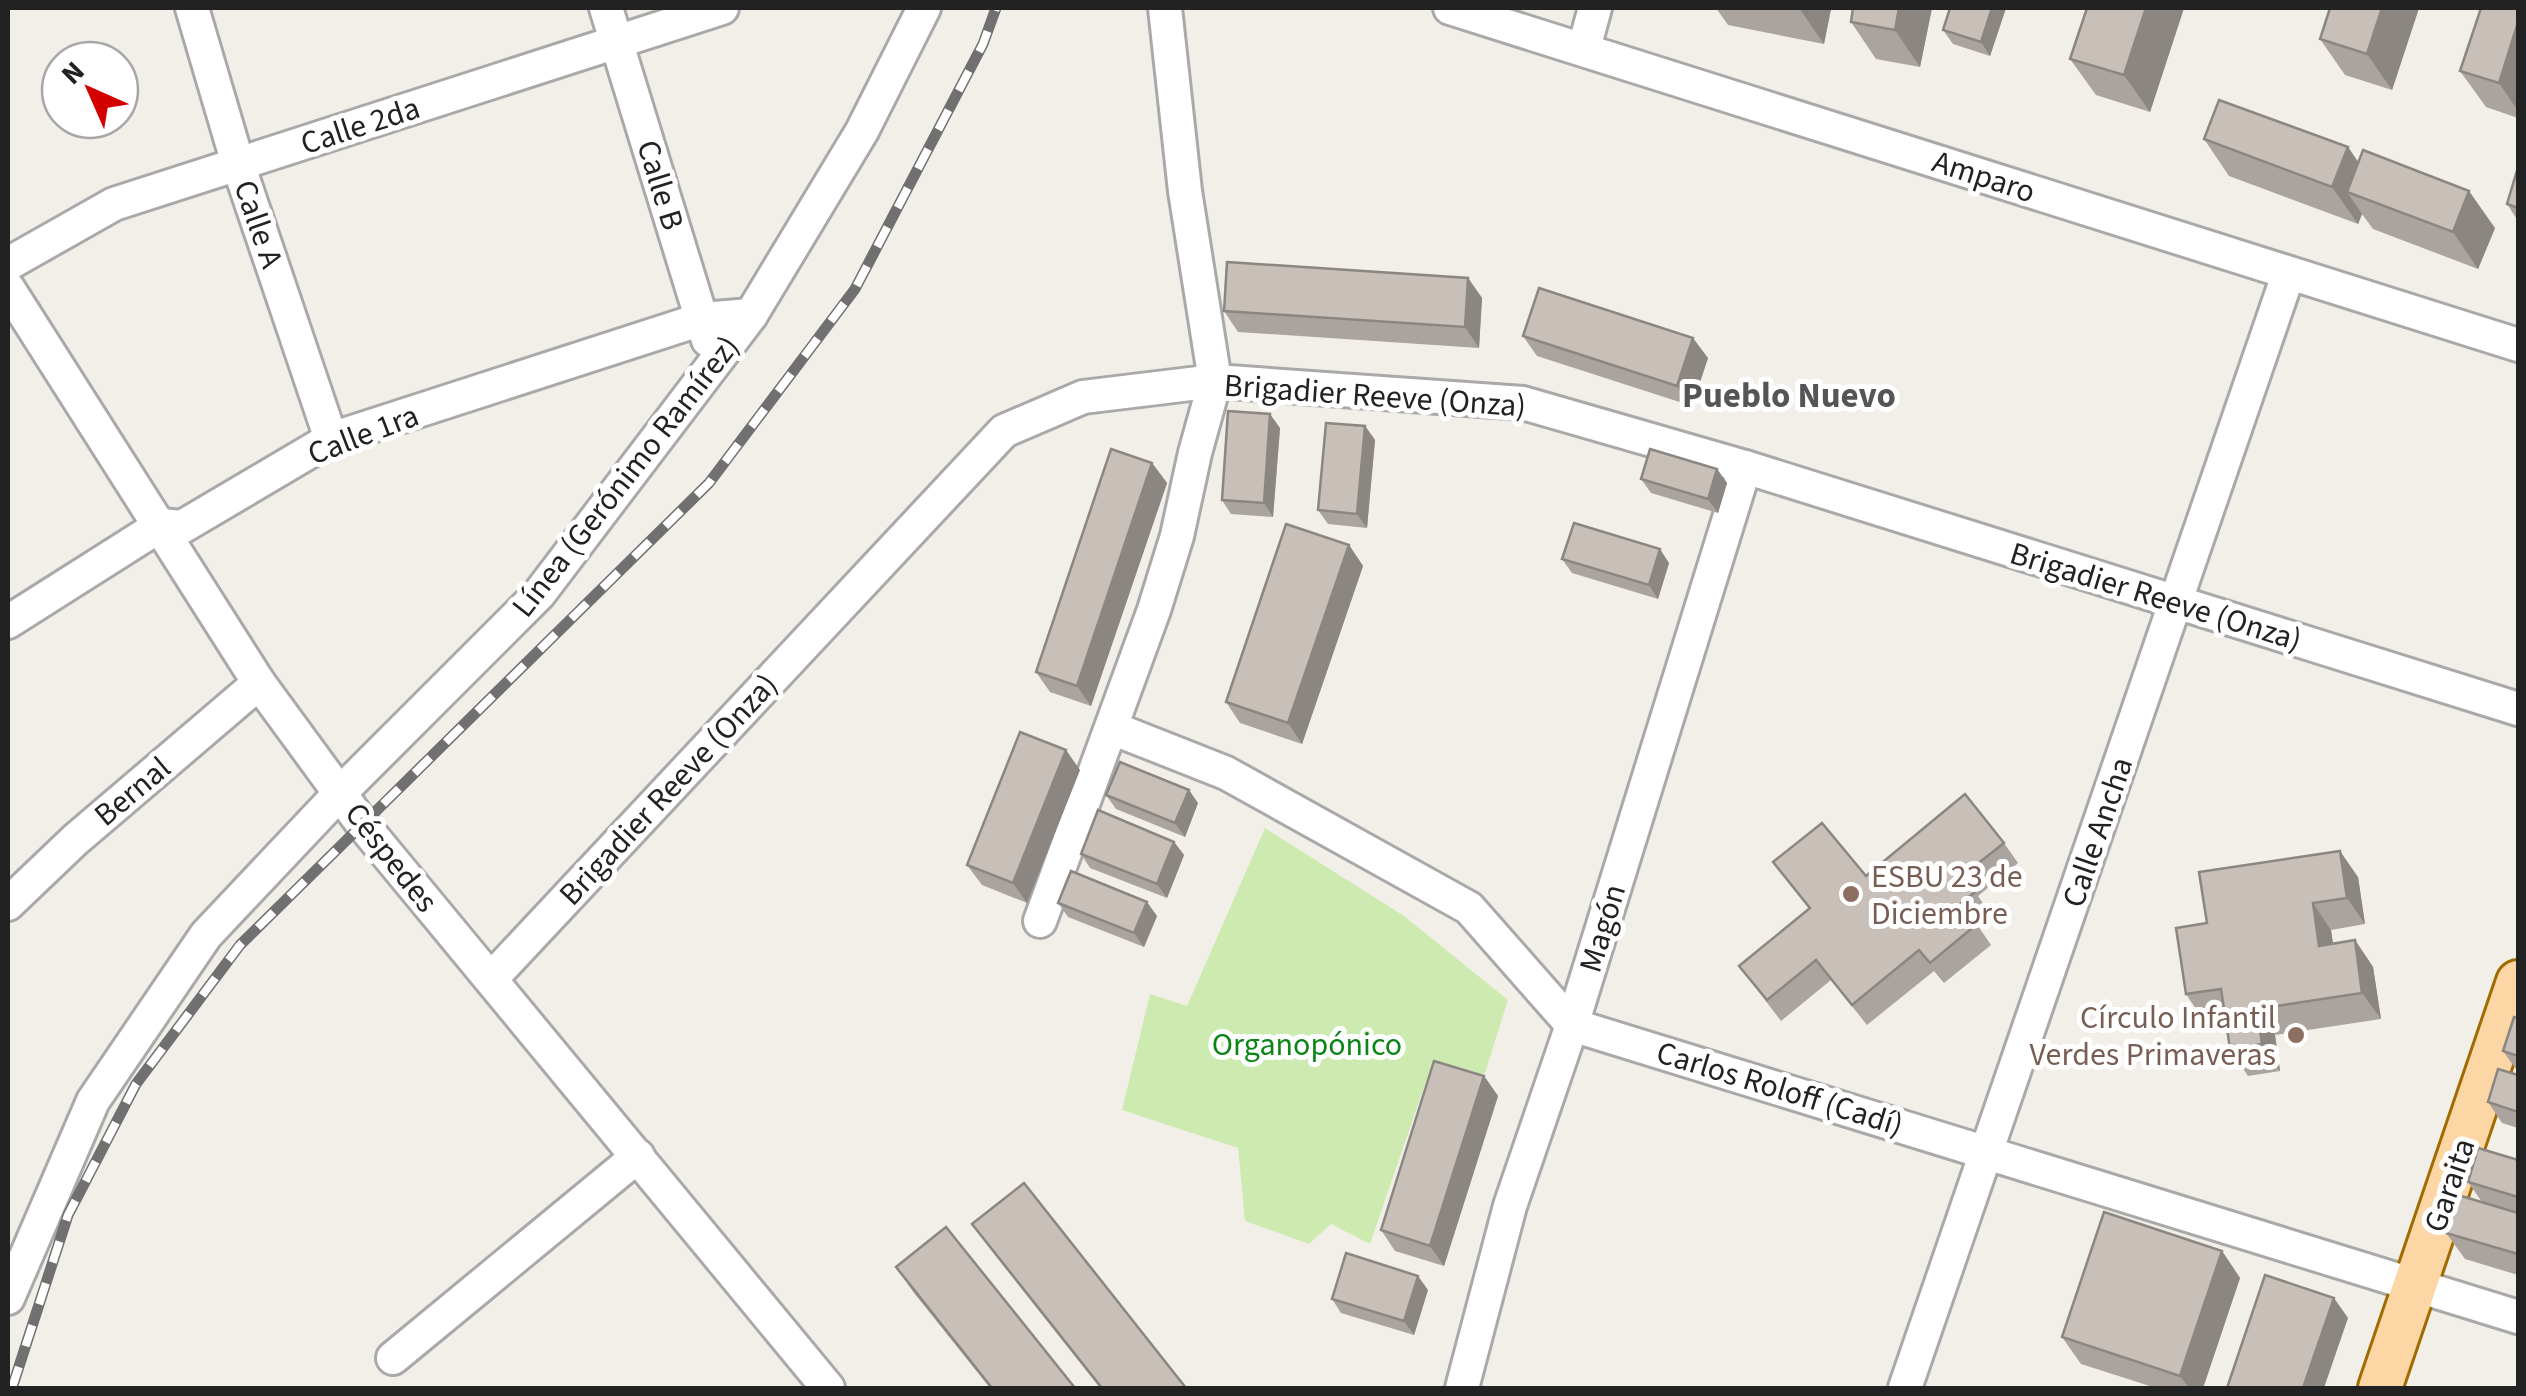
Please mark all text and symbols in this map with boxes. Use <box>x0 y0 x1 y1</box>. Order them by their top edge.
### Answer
north arrow <box>40 40 140 140</box>
text: N <box>52 52 94 94</box>
street label: Calle 2da <box>295 85 426 167</box>
street label: Calle B <box>625 135 695 236</box>
street label: Amparo <box>1926 139 2041 215</box>
street label: Calle A <box>222 174 295 275</box>
street label: Línea (Gerónimo Ramírez) <box>501 326 751 627</box>
street label: Brigadier Reeve (Onza) <box>1222 362 1527 429</box>
district label: Pueblo Nuevo <box>1682 371 1896 421</box>
street label: Calle 1ra <box>301 393 425 477</box>
street label: Brigadier Reeve (Onza) <box>2004 531 2307 663</box>
street label: Brigadier Reeve (Onza) <box>549 663 789 916</box>
street label: Bernal <box>84 746 181 838</box>
street label: Calle Ancha <box>2051 751 2145 914</box>
street label: Céspedes <box>334 793 449 922</box>
place label: ESBU 23 de Diciembre <box>1871 854 2023 937</box>
street label: Magón <box>1568 879 1638 978</box>
marker: ESBU 23 de Diciembre <box>1840 883 1862 905</box>
place label: Círculo Infantil Verdes Primaveras <box>2030 995 2276 1078</box>
park label: Organopónico <box>1212 1022 1402 1068</box>
marker: Círculo Infantil Verdes Primaveras <box>2285 1024 2307 1046</box>
street label: Carlos Roloff (Cadí) <box>1651 1030 1909 1148</box>
street label: Garaita <box>2412 1132 2487 1238</box>

